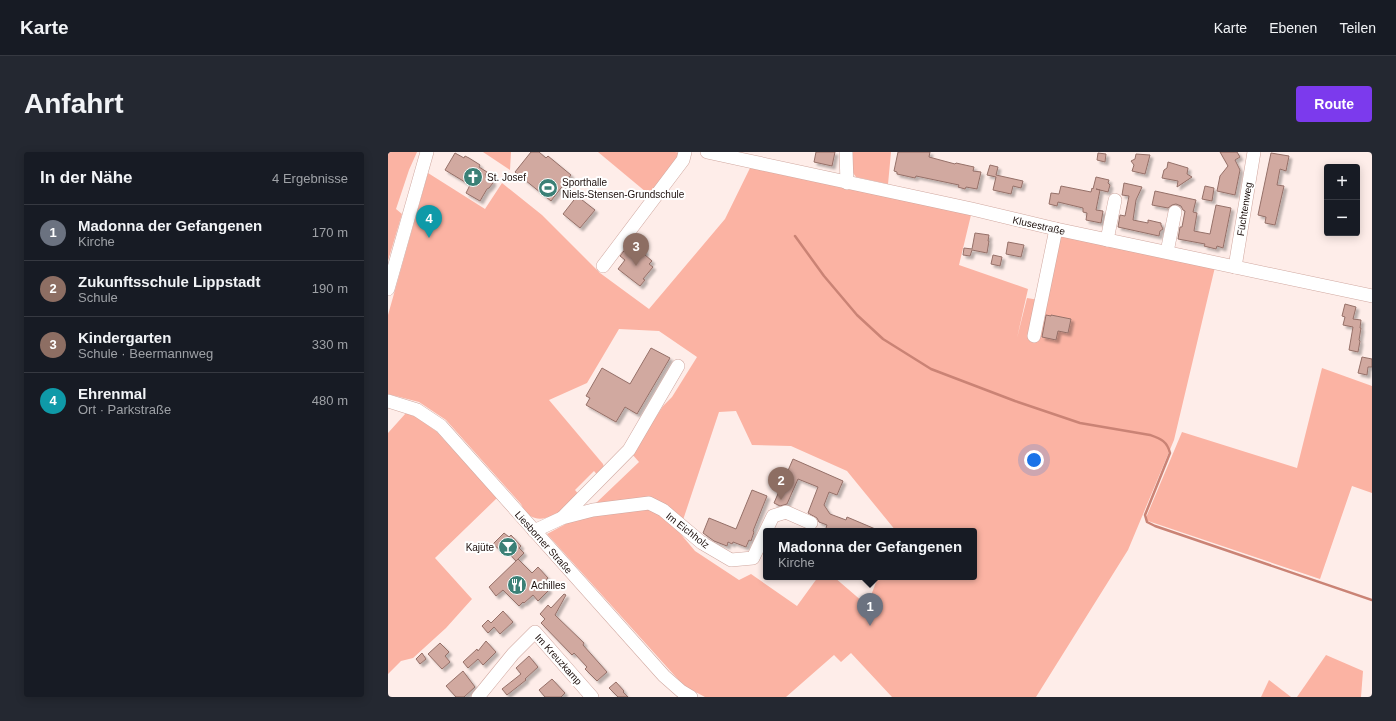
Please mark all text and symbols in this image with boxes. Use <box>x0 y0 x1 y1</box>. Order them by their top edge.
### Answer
text: Karte <box>20 17 69 38</box>
text: Karte <box>1214 20 1247 36</box>
text: Ebenen <box>1269 20 1317 36</box>
text: Teilen <box>1339 20 1376 36</box>
button: Route <box>1296 86 1372 122</box>
text: Anfahrt <box>24 88 124 119</box>
map controls <box>1324 164 1360 236</box>
button: + <box>1324 164 1360 200</box>
church icon: St. Josef <box>462 166 484 188</box>
text: In der Nähe <box>40 168 133 187</box>
text: 4 Ergebnisse <box>272 171 348 186</box>
place label: St. Josef <box>487 172 526 183</box>
sports icon: Sporthalle Niels-Stensen-Grundschule <box>537 177 559 199</box>
place label: Sporthalle Niels-Stensen-Grundschule <box>562 177 685 200</box>
street label: Füchtenweg <box>1235 181 1254 237</box>
button: − <box>1324 200 1360 236</box>
pin: 4 <box>416 205 442 238</box>
street label: Klusestraße <box>1012 214 1067 237</box>
text: Madonna der Gefangenen <box>78 217 262 234</box>
text: 1 <box>49 225 57 240</box>
text: 170 m <box>312 225 348 240</box>
pin: 3 <box>623 233 649 266</box>
text: Kirche <box>78 234 115 249</box>
text: Zukunftsschule Lippstadt <box>78 273 261 290</box>
text: 2 <box>49 281 57 296</box>
text: 190 m <box>312 281 348 296</box>
text: Schule <box>78 290 118 305</box>
text: Kindergarten <box>78 329 171 346</box>
text: 3 <box>49 337 57 352</box>
text: 330 m <box>312 337 348 352</box>
text: Schule · Beermannweg <box>78 346 213 361</box>
text: Ehrenmal <box>78 385 146 402</box>
text: 4 <box>49 393 57 408</box>
text: 480 m <box>312 393 348 408</box>
text: Ort · Parkstraße <box>78 402 171 417</box>
your location <box>1024 450 1044 470</box>
pin: 2 <box>768 467 794 500</box>
street label: Liesborner Straße <box>513 509 575 576</box>
street label: Im Eichholz <box>664 510 711 551</box>
popup <box>763 528 977 580</box>
bar icon: Kajüte <box>497 536 519 558</box>
text: Madonna der Gefangenen <box>778 538 962 555</box>
place label: Kajüte <box>466 542 494 553</box>
text: Kirche <box>778 555 815 570</box>
restaurant icon: Achilles <box>506 574 528 596</box>
place label: Achilles <box>531 580 565 591</box>
pin: 1 <box>857 593 883 626</box>
street label: Im Kreuzkamp <box>533 632 585 687</box>

